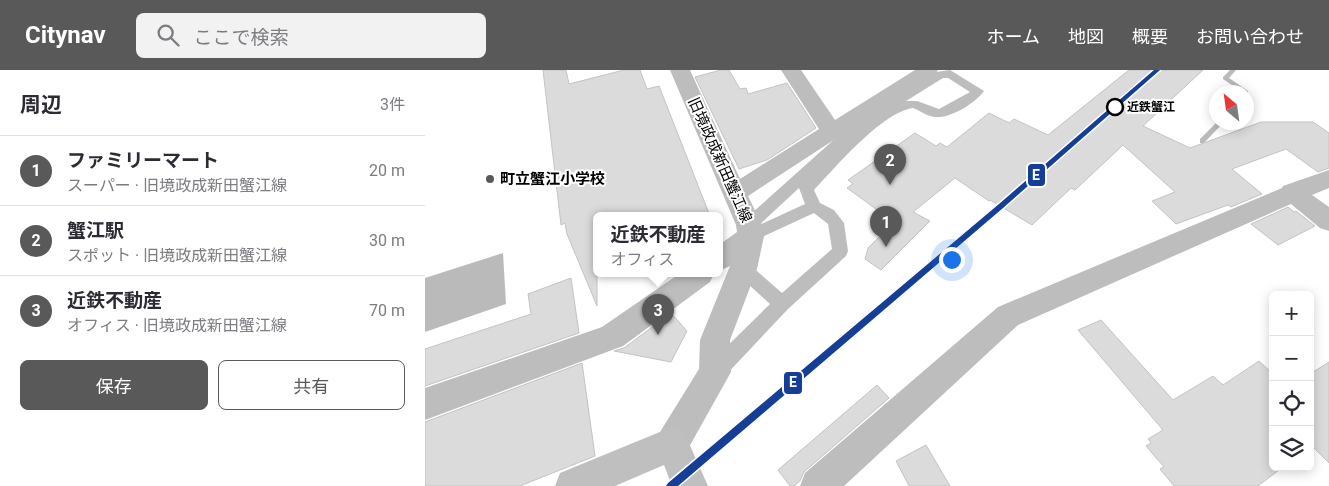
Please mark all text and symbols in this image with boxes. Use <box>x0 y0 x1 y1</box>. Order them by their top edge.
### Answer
search box <box>136 13 486 58</box>
text: Citynav <box>25 21 106 49</box>
icon: search <box>154 21 182 49</box>
text: ここで検索 <box>194 26 289 49</box>
text: ホーム <box>987 26 1040 47</box>
text: 地図 <box>1068 26 1104 47</box>
text: 概要 <box>1132 26 1168 47</box>
text: お問い合わせ <box>1196 26 1304 47</box>
north arrow <box>1209 85 1254 130</box>
text: 周辺 <box>20 93 62 117</box>
text: 3件 <box>380 95 405 114</box>
street label: 旧境政成新田蟹江線 <box>684 95 756 225</box>
marker: 近鉄蟹江 <box>1106 98 1124 116</box>
place label: 近鉄蟹江 <box>1127 100 1175 114</box>
pin: 2 <box>874 144 906 185</box>
text: ファミリーマート <box>67 149 219 172</box>
text: 1 <box>31 161 41 180</box>
text: 20 m <box>369 161 405 180</box>
line badge: E <box>1027 163 1046 187</box>
text: E <box>1032 167 1040 183</box>
place label: 町立蟹江小学校 <box>500 170 605 188</box>
marker: 町立蟹江小学校 <box>484 173 496 185</box>
text: スーパー · 旧境政成新田蟹江線 <box>67 176 287 195</box>
pin: 1 <box>870 206 902 247</box>
popup <box>593 212 723 277</box>
text: 蟹江駅 <box>67 219 124 242</box>
text: 近鉄不動産 <box>610 223 706 246</box>
text: 2 <box>31 231 41 250</box>
text: 30 m <box>369 231 405 250</box>
text: スポット · 旧境政成新田蟹江線 <box>67 246 287 265</box>
your location <box>939 247 965 273</box>
text: オフィス <box>610 250 674 269</box>
text: 近鉄不動産 <box>67 289 162 312</box>
map controls <box>1269 291 1314 471</box>
button: + <box>1269 291 1314 336</box>
pin: 3 <box>642 294 674 335</box>
text: 3 <box>31 301 41 320</box>
text: 70 m <box>369 301 405 320</box>
text: オフィス · 旧境政成新田蟹江線 <box>67 316 287 335</box>
button: − <box>1269 336 1314 381</box>
button: 保存 <box>20 360 208 410</box>
button: 共有 <box>218 360 405 410</box>
line badge: E <box>783 371 803 395</box>
text: E <box>789 374 797 390</box>
button: locate <box>1269 381 1314 426</box>
button: layers <box>1269 426 1314 471</box>

